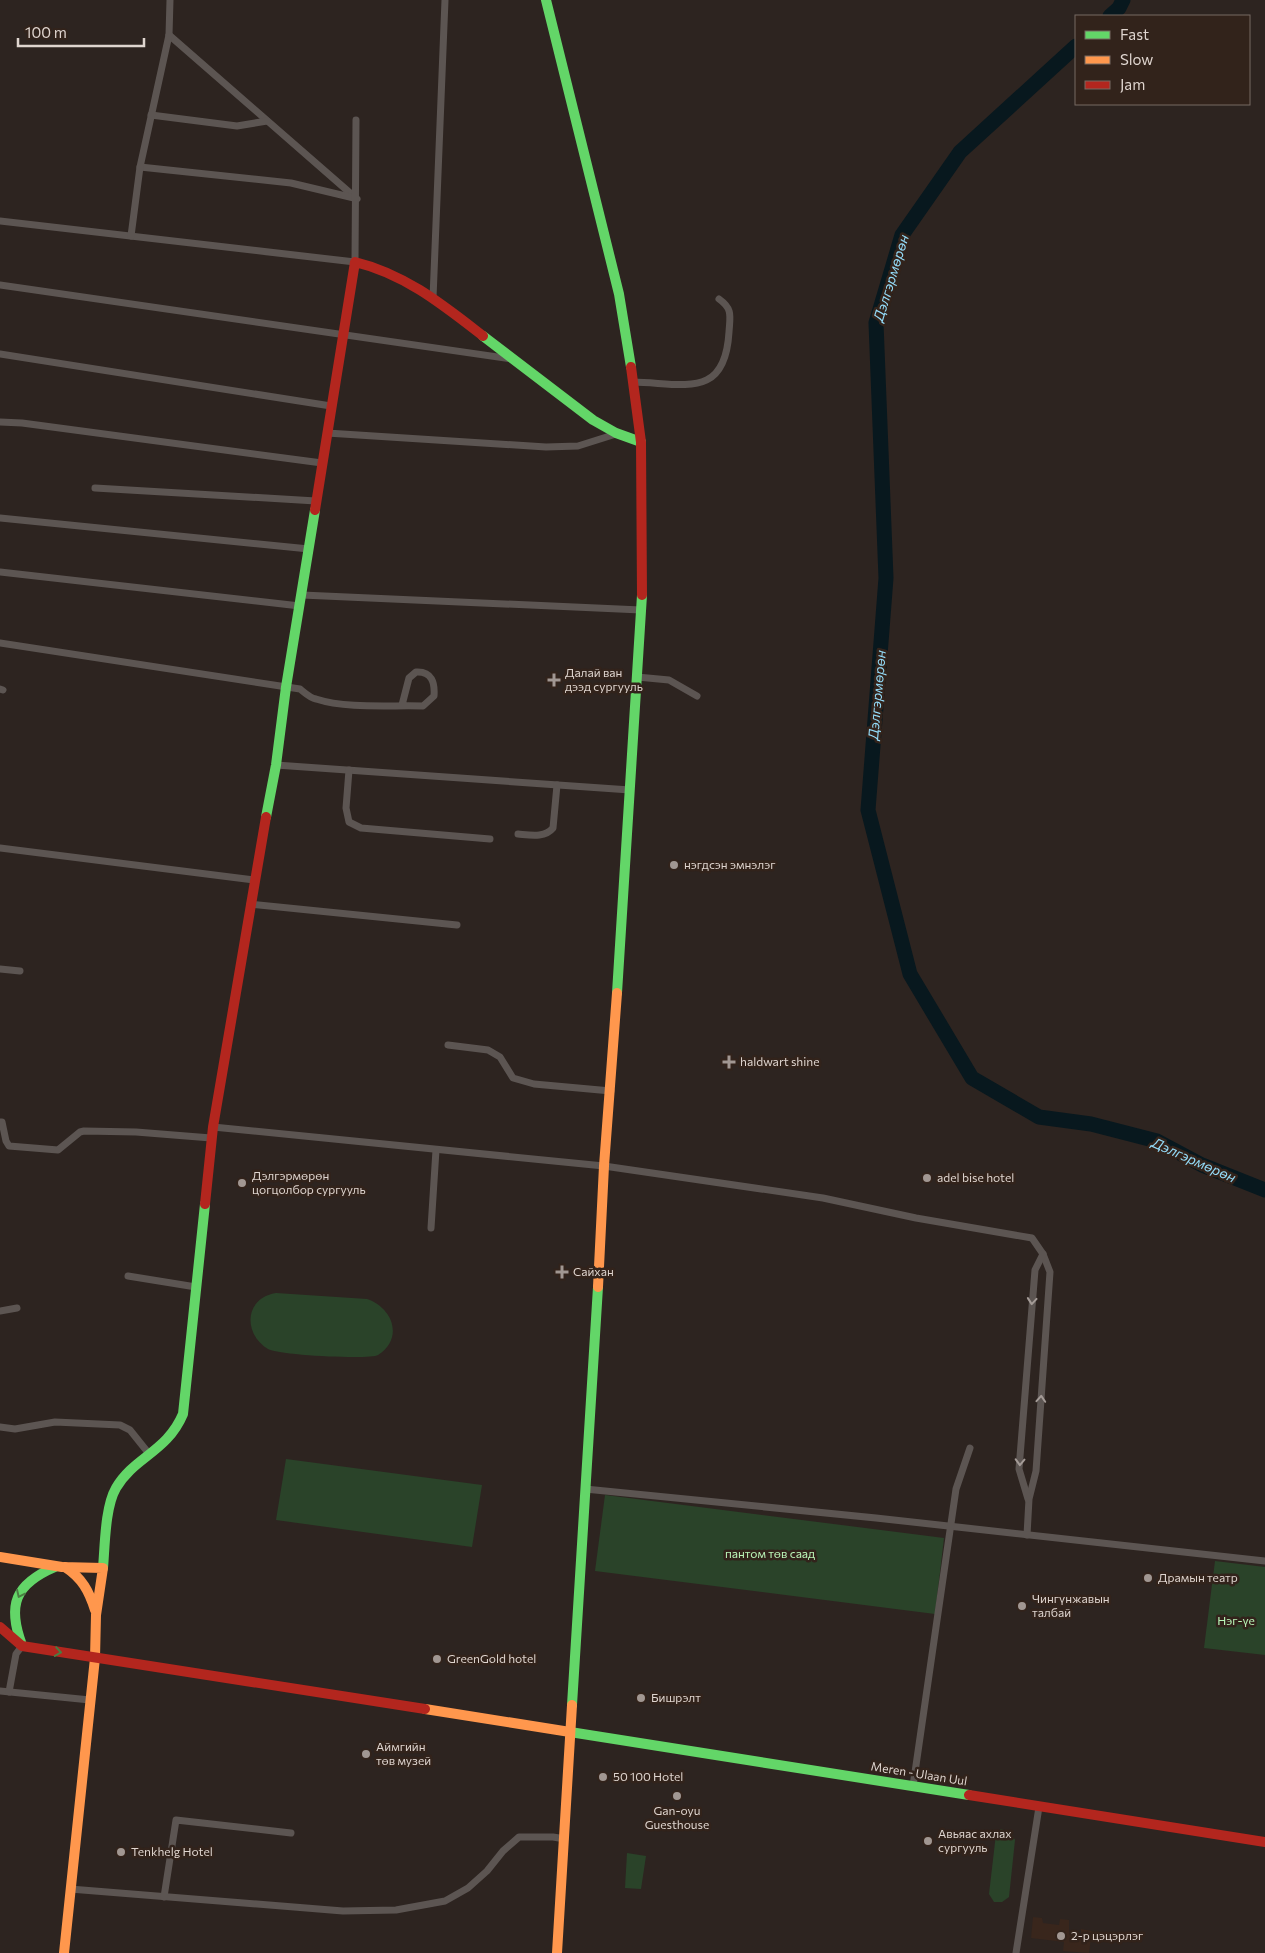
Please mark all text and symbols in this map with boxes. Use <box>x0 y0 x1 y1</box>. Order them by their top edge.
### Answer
scale bar <box>18 15 144 47</box>
legend <box>1075 15 1250 105</box>
text: 100 m <box>25 23 67 41</box>
text: Fast <box>1120 25 1149 43</box>
text: Slow <box>1120 50 1153 68</box>
text: Jam <box>1120 75 1145 93</box>
water label: Дэлгэрмөрөн <box>869 232 912 325</box>
water label: Дэлгэрмөрөн <box>864 649 889 743</box>
place label: Далай ван дээд сургууль <box>565 665 643 693</box>
marker: Далай ван дээд сургууль <box>547 673 561 687</box>
place label: нэгдсэн эмнэлэг <box>684 857 775 871</box>
marker: нэгдсэн эмнэлэг <box>668 859 680 871</box>
place label: haldwart shine <box>740 1054 820 1068</box>
marker: haldwart shine <box>722 1055 736 1069</box>
water label: Дэлгэрмөрөн <box>1148 1133 1239 1186</box>
place label: Дэлгэрмөрөн цогцолбор сургууль <box>252 1168 366 1196</box>
place label: adel bise hotel <box>937 1170 1014 1184</box>
marker: adel bise hotel <box>921 1172 933 1184</box>
marker: Дэлгэрмөрөн цогцолбор сургууль <box>236 1177 248 1189</box>
place label: Сайхан <box>573 1264 614 1278</box>
marker: Сайхан <box>555 1265 569 1279</box>
one-way arrow <box>1027 1297 1038 1305</box>
one-way arrow <box>1035 1395 1046 1403</box>
one-way arrow <box>1014 1459 1025 1467</box>
park label: пантом төв саад <box>725 1546 815 1560</box>
place label: Драмын театр <box>1158 1570 1238 1584</box>
marker: Драмын театр <box>1142 1572 1154 1584</box>
one-way arrow <box>16 1588 26 1597</box>
place label: Чингүнжавын талбай <box>1032 1591 1110 1619</box>
marker: Чингүнжавын талбай <box>1016 1600 1028 1612</box>
park label: Нэг-үе <box>1217 1613 1255 1627</box>
one-way arrow <box>54 1647 63 1657</box>
place label: GreenGold hotel <box>447 1651 536 1665</box>
marker: GreenGold hotel <box>431 1653 443 1665</box>
place label: Бишрэлт <box>651 1690 701 1704</box>
marker: Бишрэлт <box>635 1692 647 1704</box>
place label: Аймгийн төв музей <box>376 1739 431 1767</box>
marker: Аймгийн төв музей <box>360 1748 372 1760</box>
street label: Meren - Ulaan Uul <box>870 1758 968 1788</box>
place label: 50 100 Hotel <box>613 1769 683 1783</box>
marker: 50 100 Hotel <box>597 1771 609 1783</box>
marker: Gan-oyu Guesthouse <box>671 1790 683 1802</box>
place label: Gan-oyu Guesthouse <box>645 1803 709 1831</box>
place label: Авьяас ахлах сургууль <box>938 1826 1012 1854</box>
marker: Авьяас ахлах сургууль <box>922 1835 934 1847</box>
place label: Tenkhelg Hotel <box>131 1844 213 1858</box>
marker: Tenkhelg Hotel <box>115 1846 127 1858</box>
place label: 2-р цэцэрлэг <box>1071 1928 1143 1942</box>
marker: 2-р цэцэрлэг <box>1055 1930 1067 1942</box>

